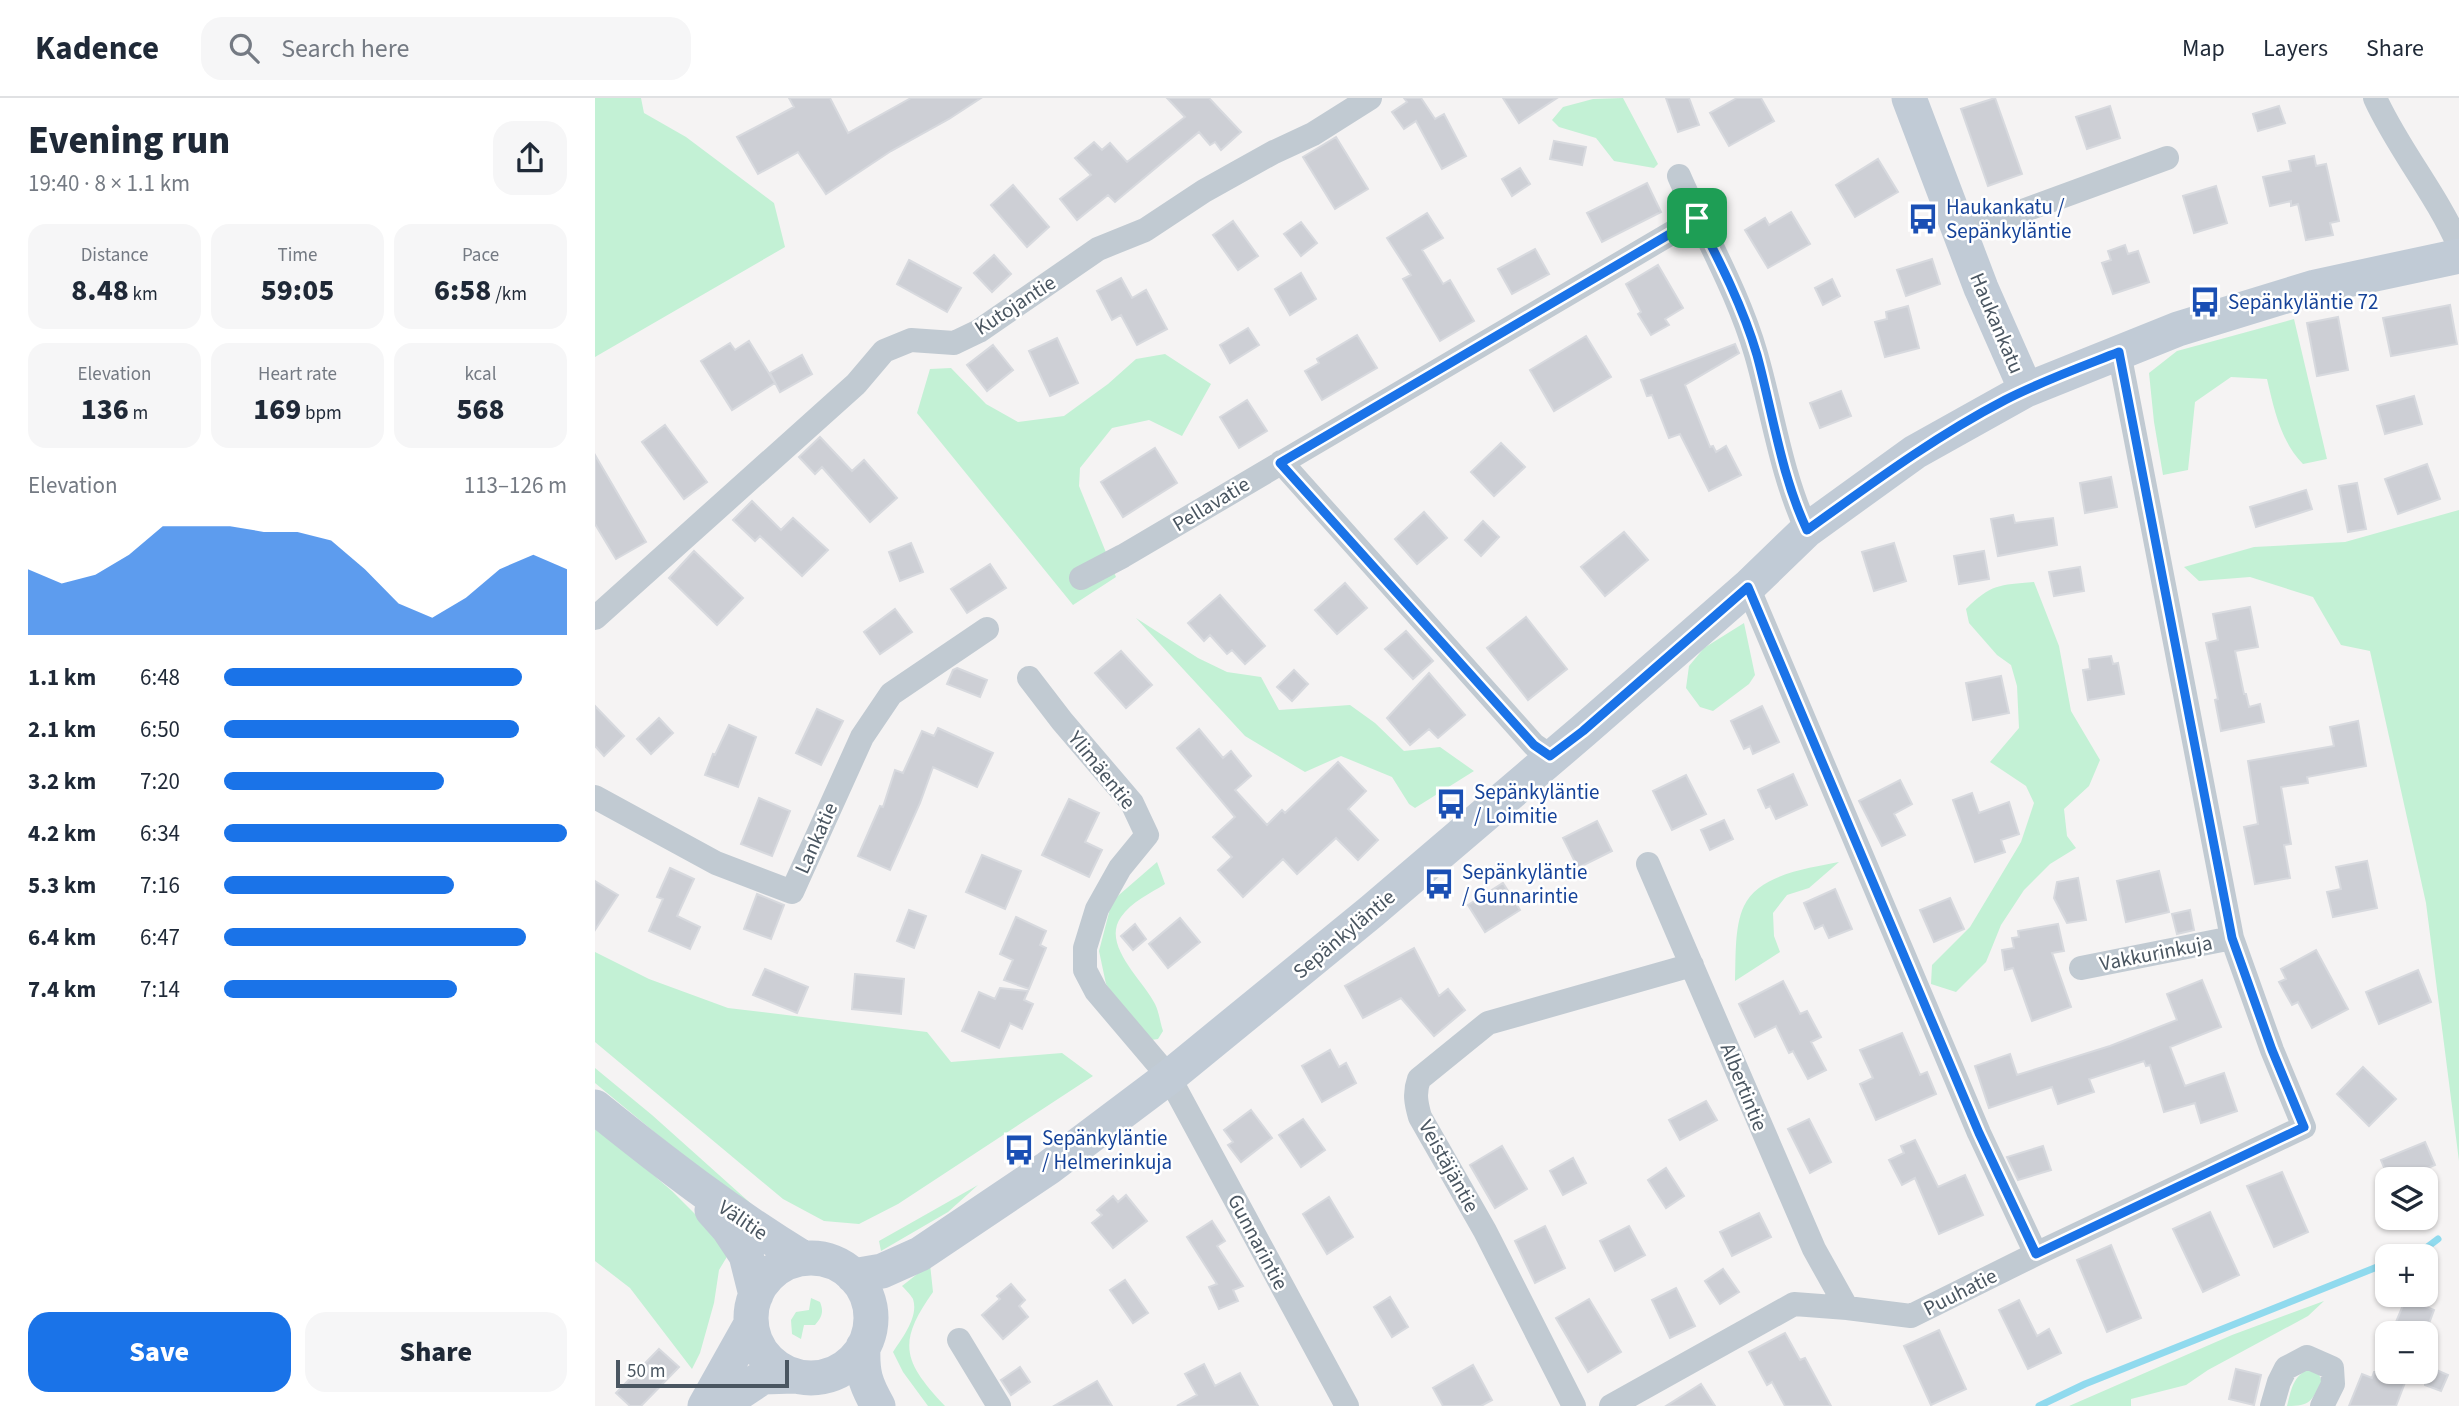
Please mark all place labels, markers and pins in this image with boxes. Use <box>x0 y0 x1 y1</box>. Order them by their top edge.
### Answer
pin <box>1667 188 1727 248</box>
place label: Haukankatu / Sepänkyläntie <box>1946 192 2071 246</box>
bus stop icon: Haukankatu / Sepänkyläntie <box>1906 202 1940 236</box>
bus stop icon: Sepänkyläntie 72 <box>2188 285 2222 319</box>
place label: Sepänkyläntie 72 <box>2228 287 2378 317</box>
place label: Sepänkyläntie / Loimitie <box>1474 777 1599 831</box>
bus stop icon: Sepänkyläntie / Loimitie <box>1434 787 1468 821</box>
place label: Sepänkyläntie / Gunnarintie <box>1462 857 1587 911</box>
bus stop icon: Sepänkyläntie / Gunnarintie <box>1422 867 1456 901</box>
place label: Sepänkyläntie / Helmerinkuja <box>1042 1123 1172 1177</box>
bus stop icon: Sepänkyläntie / Helmerinkuja <box>1002 1133 1036 1167</box>

